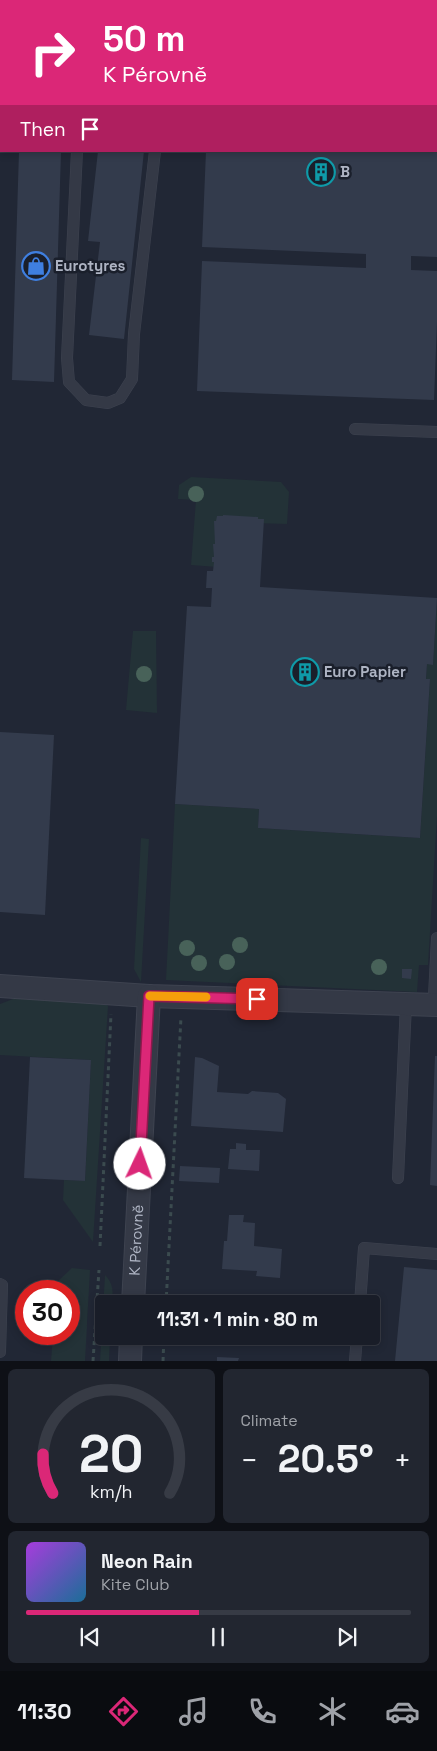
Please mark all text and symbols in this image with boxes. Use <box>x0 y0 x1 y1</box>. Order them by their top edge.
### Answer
text: 50 m <box>103 17 185 61</box>
icon: right <box>20 20 85 85</box>
text: K Pérovně <box>103 60 207 88</box>
icon: arrive <box>76 115 104 143</box>
text: Then <box>20 117 66 142</box>
building icon: B <box>306 157 336 187</box>
place label: B <box>340 162 350 181</box>
shop icon: Eurotyres <box>21 251 51 281</box>
place label: Eurotyres <box>55 256 126 275</box>
building icon: Euro Papier <box>290 657 320 687</box>
place label: Euro Papier <box>324 662 406 681</box>
pin <box>236 978 278 1020</box>
icon: arrive <box>243 985 271 1013</box>
position arrow <box>113 1137 165 1189</box>
street label: K Pérovně <box>124 1204 147 1276</box>
speed limit sign: 30 <box>15 1280 80 1345</box>
text: 11:31 · 1 min · 80 m <box>157 1307 318 1332</box>
text: Climate <box>241 1410 298 1431</box>
text: 20 <box>79 1421 144 1487</box>
text: 20.5° <box>278 1435 374 1483</box>
text: − <box>241 1442 258 1478</box>
text: + <box>394 1442 411 1478</box>
text: km/h <box>90 1480 133 1503</box>
text: Neon Rain <box>101 1549 193 1574</box>
text: Kite Club <box>101 1574 170 1595</box>
icon: previous <box>76 1623 104 1651</box>
icon: pause <box>204 1623 232 1651</box>
icon: next <box>333 1623 361 1651</box>
icon: directions <box>106 1694 141 1729</box>
icon: music <box>176 1694 211 1729</box>
icon: phone <box>245 1694 280 1729</box>
icon: climate <box>315 1694 350 1729</box>
icon: car <box>385 1694 420 1729</box>
text: 11:30 <box>17 1697 71 1725</box>

